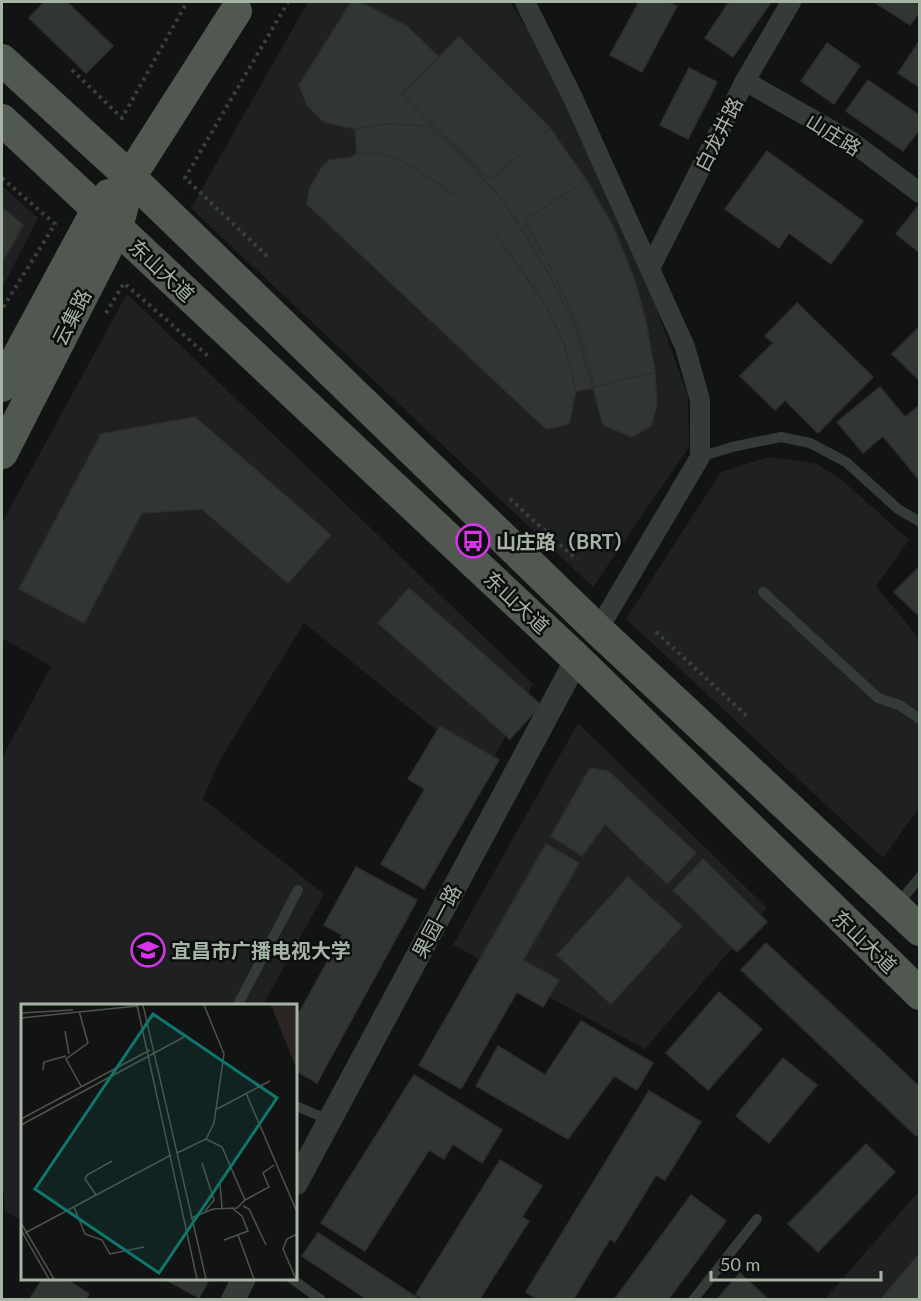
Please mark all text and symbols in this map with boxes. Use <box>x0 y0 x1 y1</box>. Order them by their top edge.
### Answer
street label: 白龙井路 <box>689 93 747 175</box>
street label: 山庄路 <box>802 108 866 160</box>
street label: 东山大道 <box>125 234 199 306</box>
street label: 云集路 <box>47 285 95 349</box>
bus stop icon: 山庄路（BRT） <box>455 523 491 559</box>
place label: 山庄路（BRT） <box>496 529 634 553</box>
street label: 东山大道 <box>480 566 554 638</box>
street label: 果园一路 <box>407 880 465 962</box>
street label: 东山大道 <box>828 905 902 977</box>
school or university icon: 宜昌市广播电视大学 <box>130 932 166 968</box>
place label: 宜昌市广播电视大学 <box>171 938 351 962</box>
inset map <box>21 1004 297 1280</box>
scale bar <box>711 1244 880 1282</box>
text: 50 m <box>720 1253 760 1275</box>

